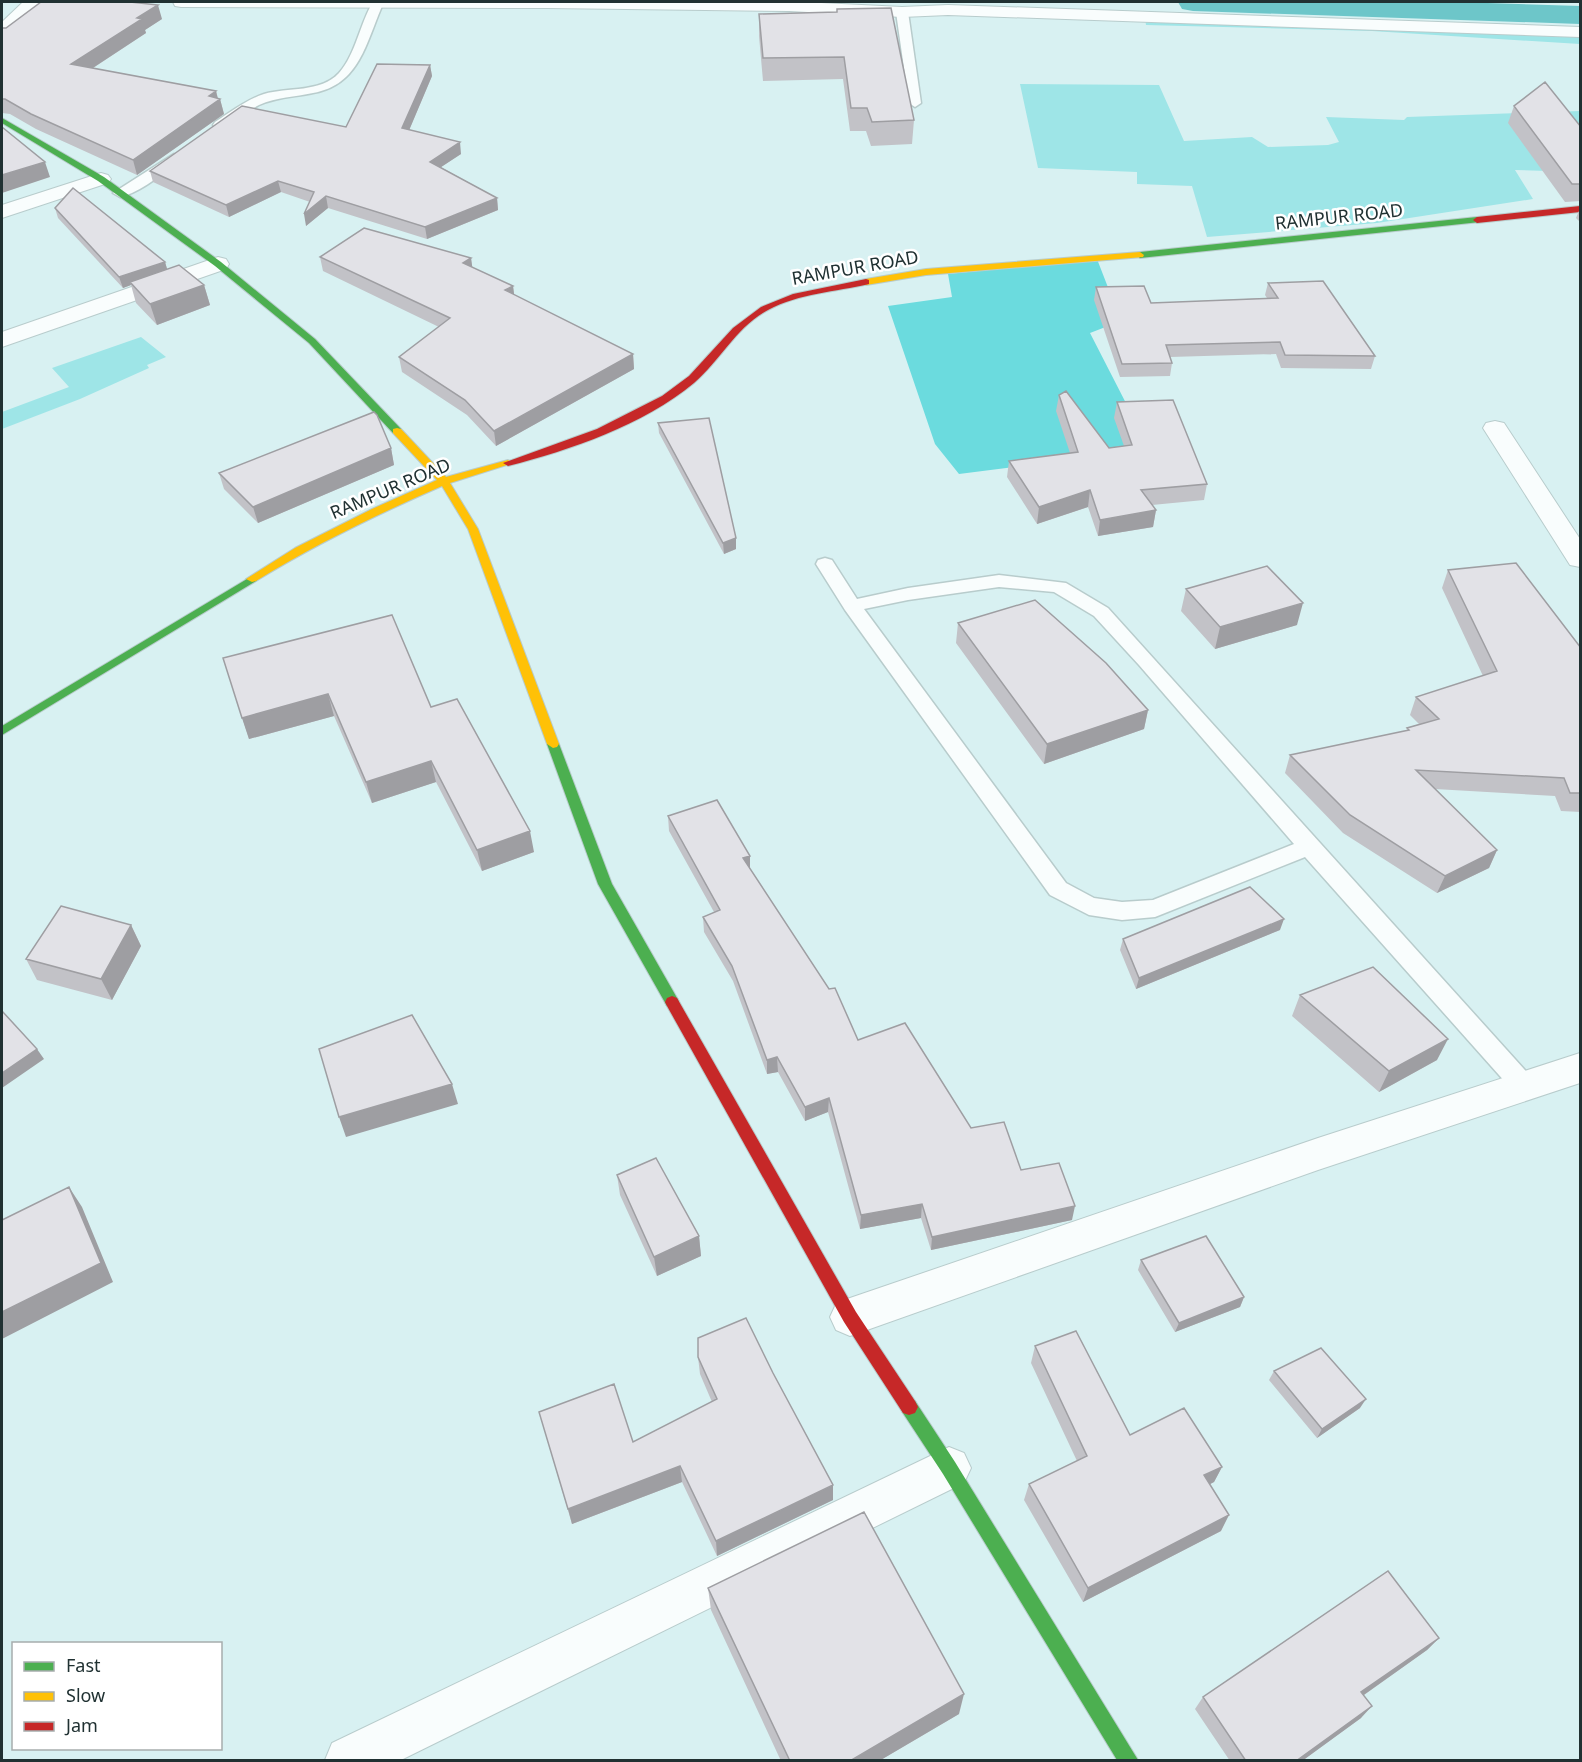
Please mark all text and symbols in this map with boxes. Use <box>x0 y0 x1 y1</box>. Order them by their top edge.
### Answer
street label: RAMPUR ROAD <box>1274 197 1404 235</box>
street label: RAMPUR ROAD <box>790 244 920 290</box>
street label: RAMPUR ROAD <box>326 452 454 524</box>
legend <box>12 1642 222 1750</box>
text: Fast <box>66 1653 101 1677</box>
text: Slow <box>66 1683 105 1707</box>
text: Jam <box>64 1713 98 1737</box>

